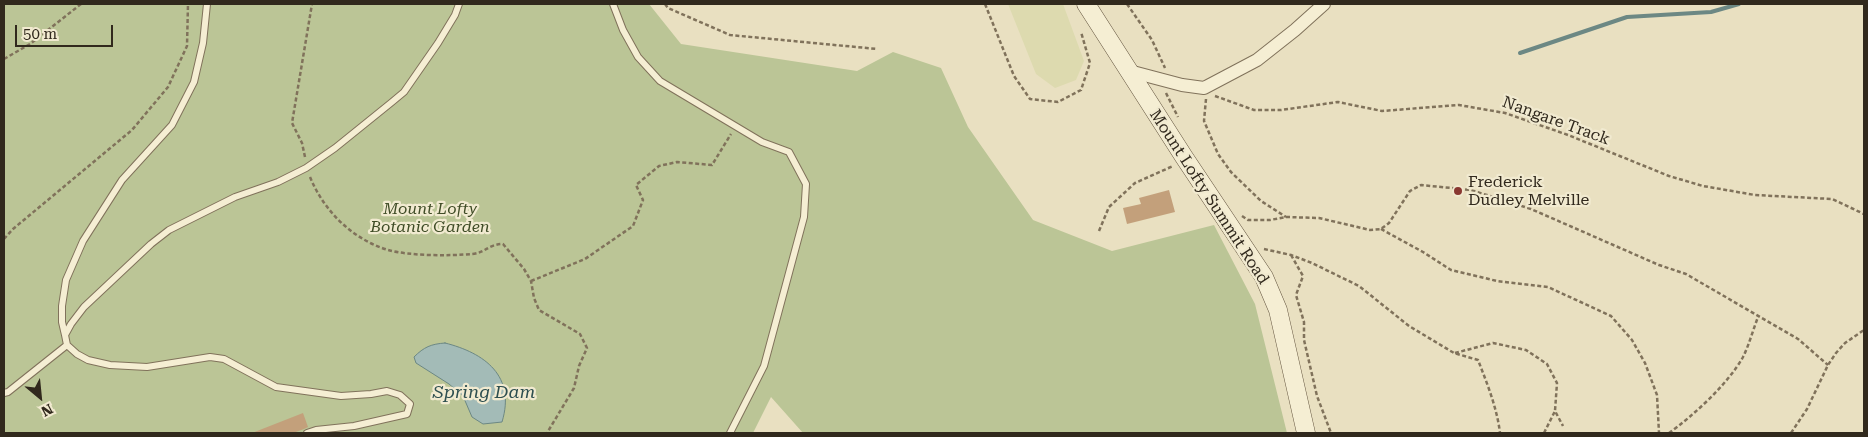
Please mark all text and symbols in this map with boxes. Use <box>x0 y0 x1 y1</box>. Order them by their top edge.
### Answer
scale bar <box>18 15 115 47</box>
text: 50 m <box>23 25 57 43</box>
street label: Nangare Track <box>1500 93 1612 149</box>
street label: Mount Lofty Summit Road <box>1145 106 1273 288</box>
place label: Frederick Dudley Melville <box>1468 172 1589 210</box>
marker: Frederick Dudley Melville <box>1452 185 1464 197</box>
park label: Mount Lofty Botanic Garden <box>370 199 490 237</box>
north arrow <box>15 372 65 422</box>
water label: Spring Dam <box>433 382 535 404</box>
text: N <box>39 401 56 420</box>

